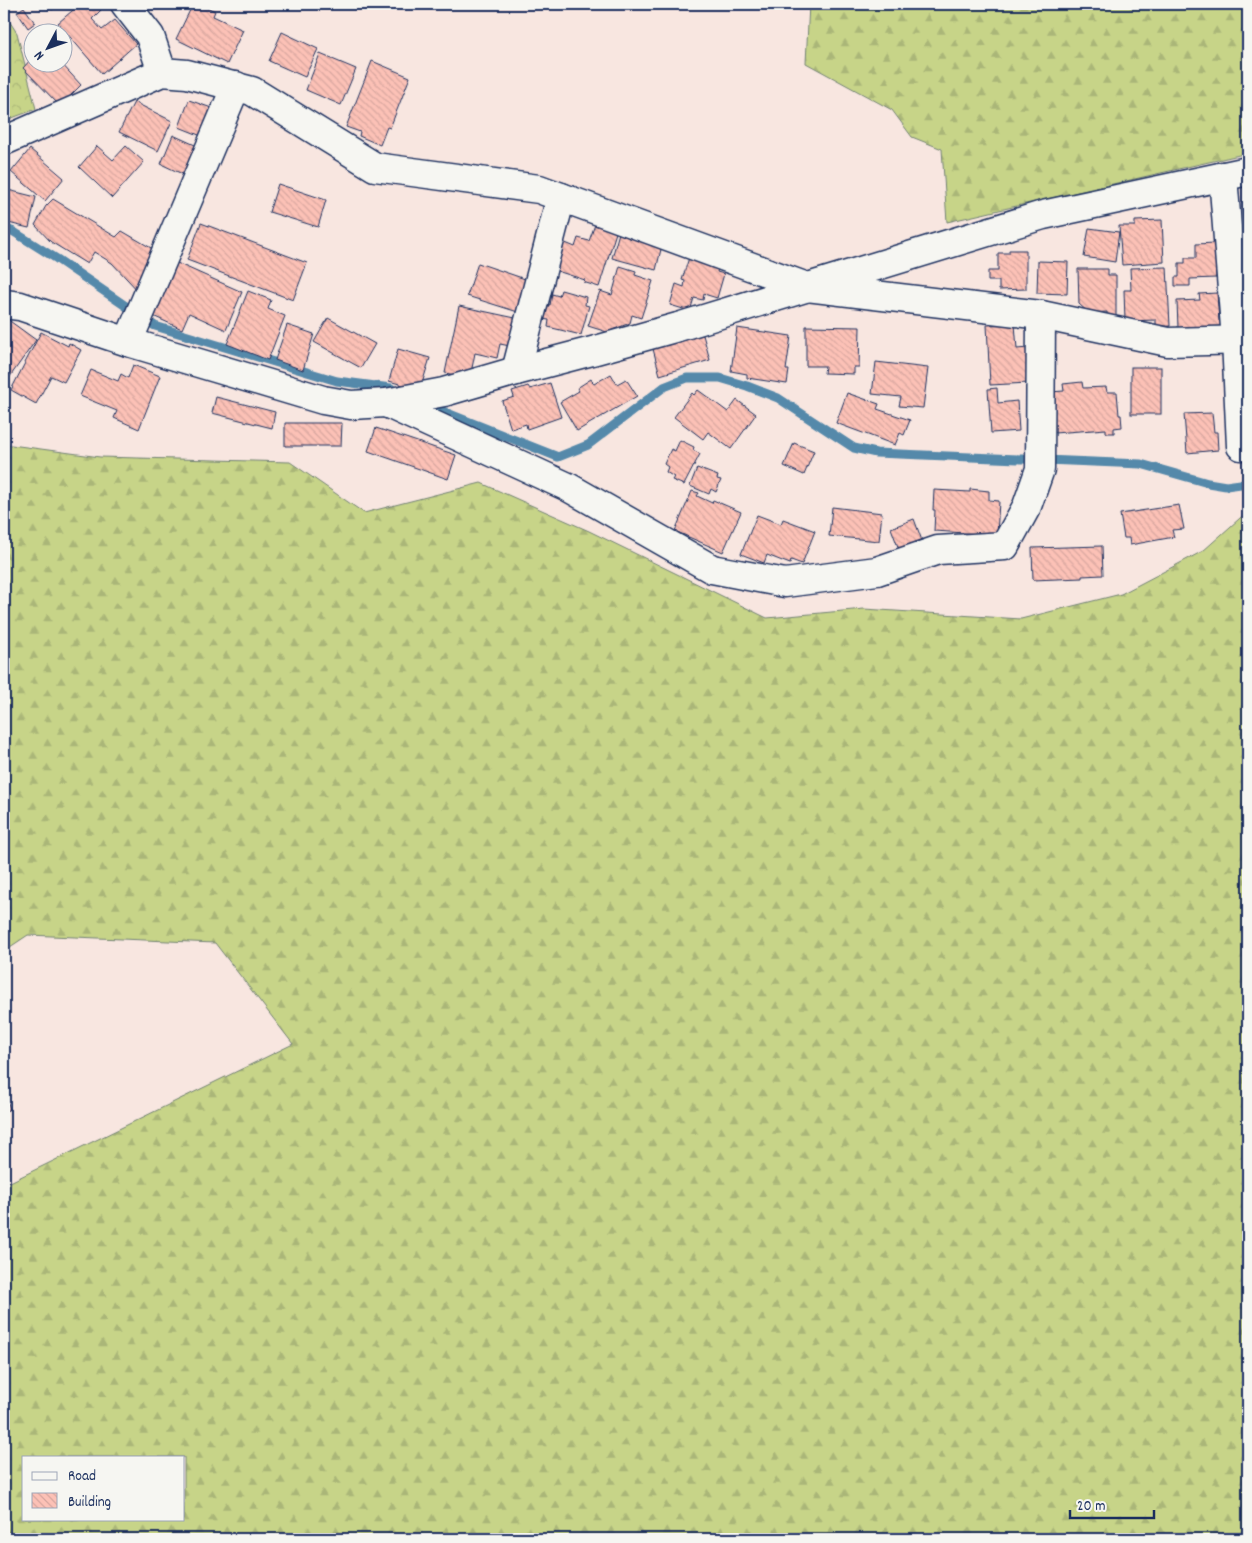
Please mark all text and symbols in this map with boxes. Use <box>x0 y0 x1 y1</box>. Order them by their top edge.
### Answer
north arrow <box>22 22 72 72</box>
text: N <box>30 46 50 64</box>
legend <box>22 1456 185 1520</box>
text: Road <box>68 1466 96 1488</box>
scale bar <box>1070 1488 1153 1520</box>
text: Building <box>68 1492 111 1514</box>
text: 20 m <box>1077 1496 1105 1518</box>

